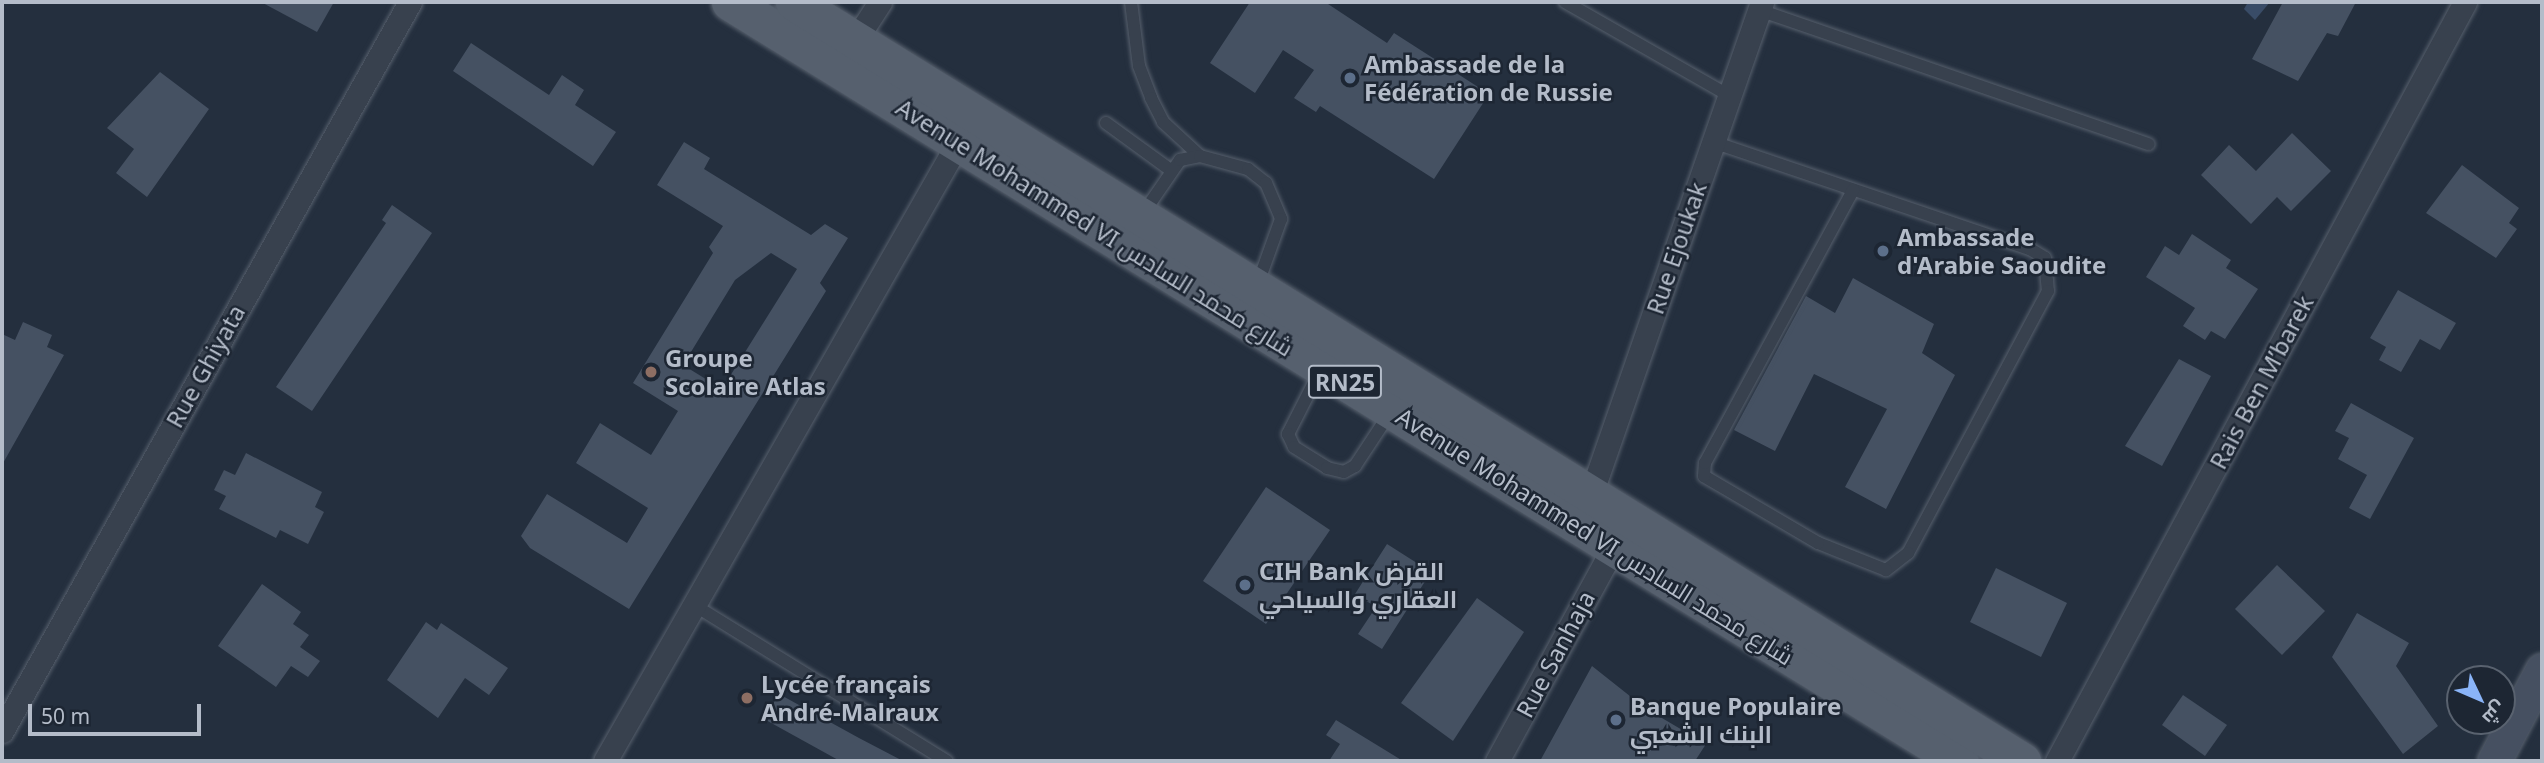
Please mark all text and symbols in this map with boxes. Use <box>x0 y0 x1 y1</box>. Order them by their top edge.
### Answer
place label: Ambassade de la Fédération de Russie <box>1364 50 1613 106</box>
marker: Ambassade de la Fédération de Russie <box>1342 70 1358 86</box>
street label: Avenue Mohammed VI شارع محمد السادس <box>891 92 1299 362</box>
street label: Rue Ejoukak <box>1640 178 1712 318</box>
place label: Ambassade d'Arabie Saoudite <box>1897 223 2106 279</box>
marker: Ambassade d'Arabie Saoudite <box>1875 243 1891 259</box>
street label: Rais Ben M’barek <box>2203 290 2319 474</box>
street label: Rue Ghiyata <box>159 300 251 432</box>
place label: Groupe Scolaire Atlas <box>665 344 826 400</box>
road number: RN25 <box>1306 362 1384 402</box>
marker: Groupe Scolaire Atlas <box>643 364 659 380</box>
street label: Avenue Mohammed VI شارع محمد السادس <box>1391 401 1799 671</box>
place label: CIH Bank القرض العقاري والسياحي <box>1259 557 1457 613</box>
marker: CIH Bank القرض العقاري والسياحي <box>1237 577 1253 593</box>
street label: Rue Sanhaja <box>1510 586 1600 722</box>
north arrow <box>2446 665 2516 735</box>
place label: Lycée français André-Malraux <box>761 670 939 726</box>
scale bar <box>32 690 205 734</box>
marker: Lycée français André-Malraux <box>739 690 755 706</box>
place label: Banque Populaire البنك الشعبي <box>1630 692 1841 748</box>
text: ش <box>2477 695 2512 731</box>
text: 50 m <box>41 702 90 730</box>
marker: Banque Populaire البنك الشعبي <box>1608 712 1624 728</box>

